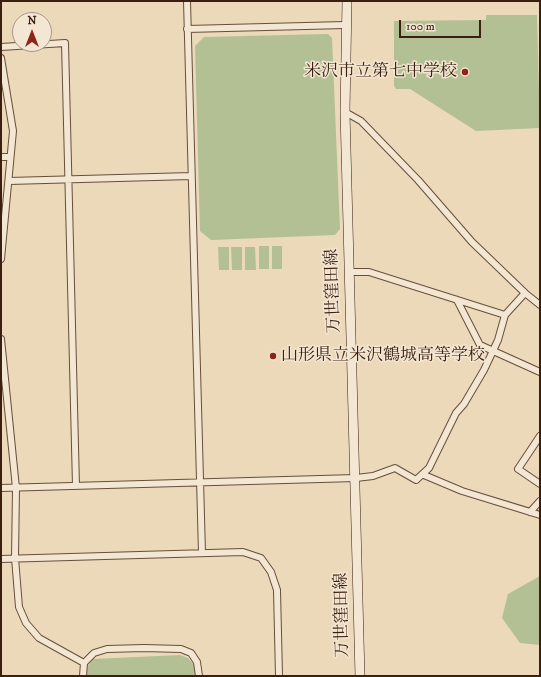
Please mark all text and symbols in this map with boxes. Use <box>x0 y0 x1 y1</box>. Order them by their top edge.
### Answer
north arrow <box>12 12 52 52</box>
scale bar <box>401 12 483 38</box>
text: N <box>27 14 37 28</box>
text: 100 m <box>406 19 435 34</box>
place label: 米沢市立第七中学校 <box>304 62 457 82</box>
marker: 米沢市立第七中学校 <box>460 67 470 77</box>
street label: 万世窪田線 <box>322 248 346 334</box>
place label: 山形県立米沢鶴城高等学校 <box>281 346 485 366</box>
marker: 山形県立米沢鶴城高等学校 <box>268 351 278 361</box>
street label: 万世窪田線 <box>332 572 354 658</box>

